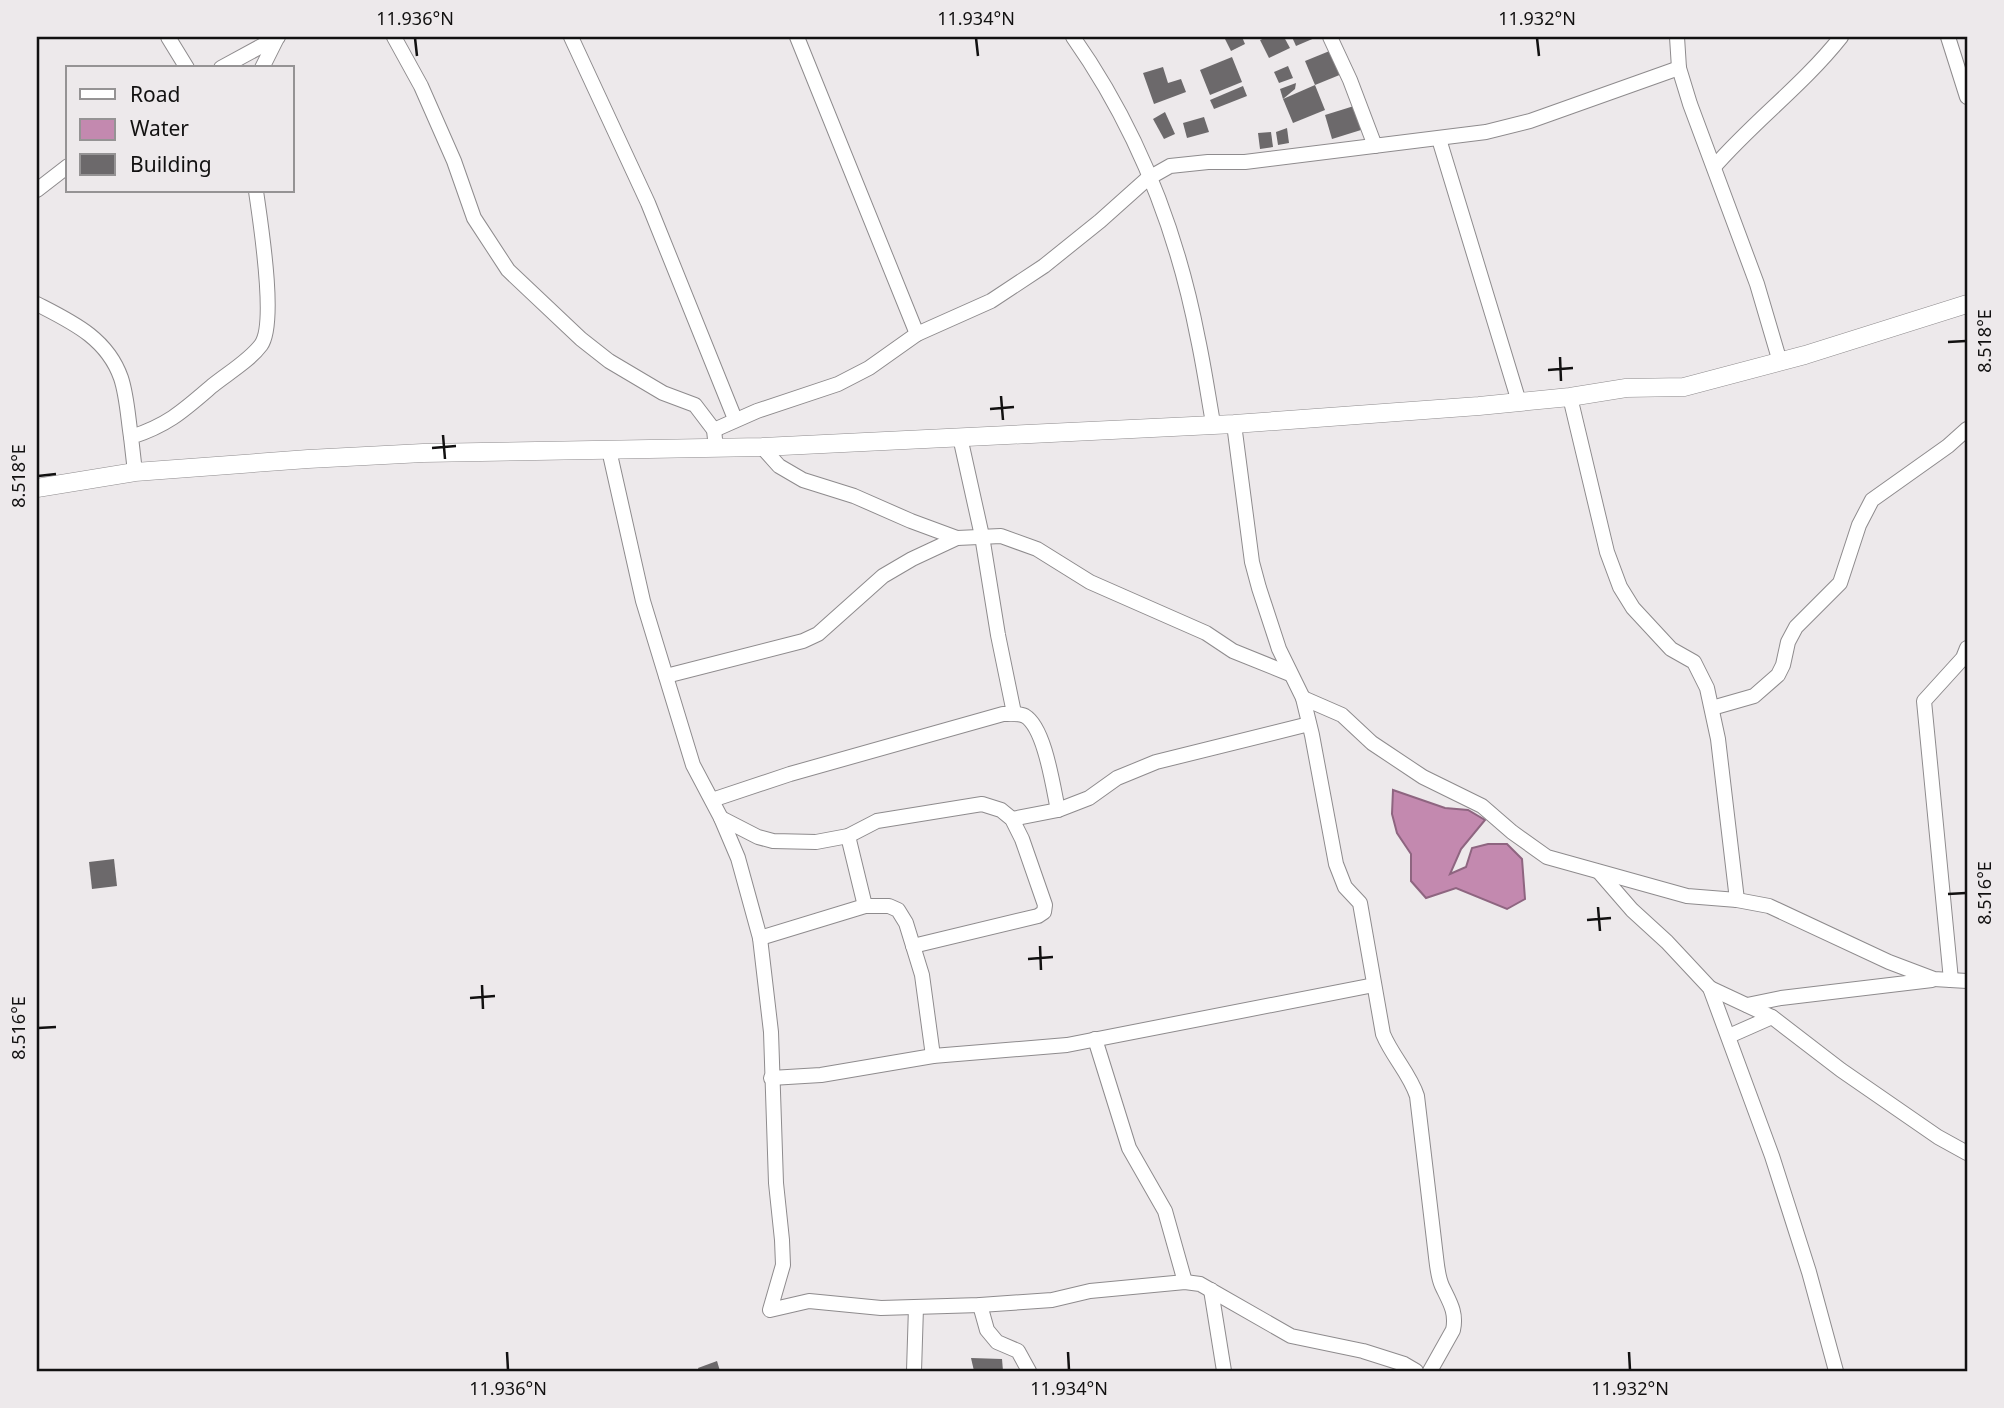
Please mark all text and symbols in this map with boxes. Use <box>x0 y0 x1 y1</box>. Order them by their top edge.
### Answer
text: 11.936°N <box>376 6 454 30</box>
text: 11.934°N <box>937 6 1015 30</box>
text: 11.932°N <box>1498 6 1576 30</box>
legend <box>66 66 294 192</box>
text: Road <box>130 80 180 108</box>
text: Water <box>130 114 189 142</box>
text: Building <box>130 150 212 178</box>
text: 8.518°E <box>1972 309 1996 373</box>
text: 8.518°E <box>6 444 30 508</box>
text: 8.516°E <box>1972 861 1996 925</box>
text: 8.516°E <box>6 996 30 1060</box>
text: 11.936°N <box>469 1376 547 1400</box>
text: 11.934°N <box>1030 1376 1108 1400</box>
text: 11.932°N <box>1591 1376 1669 1400</box>

